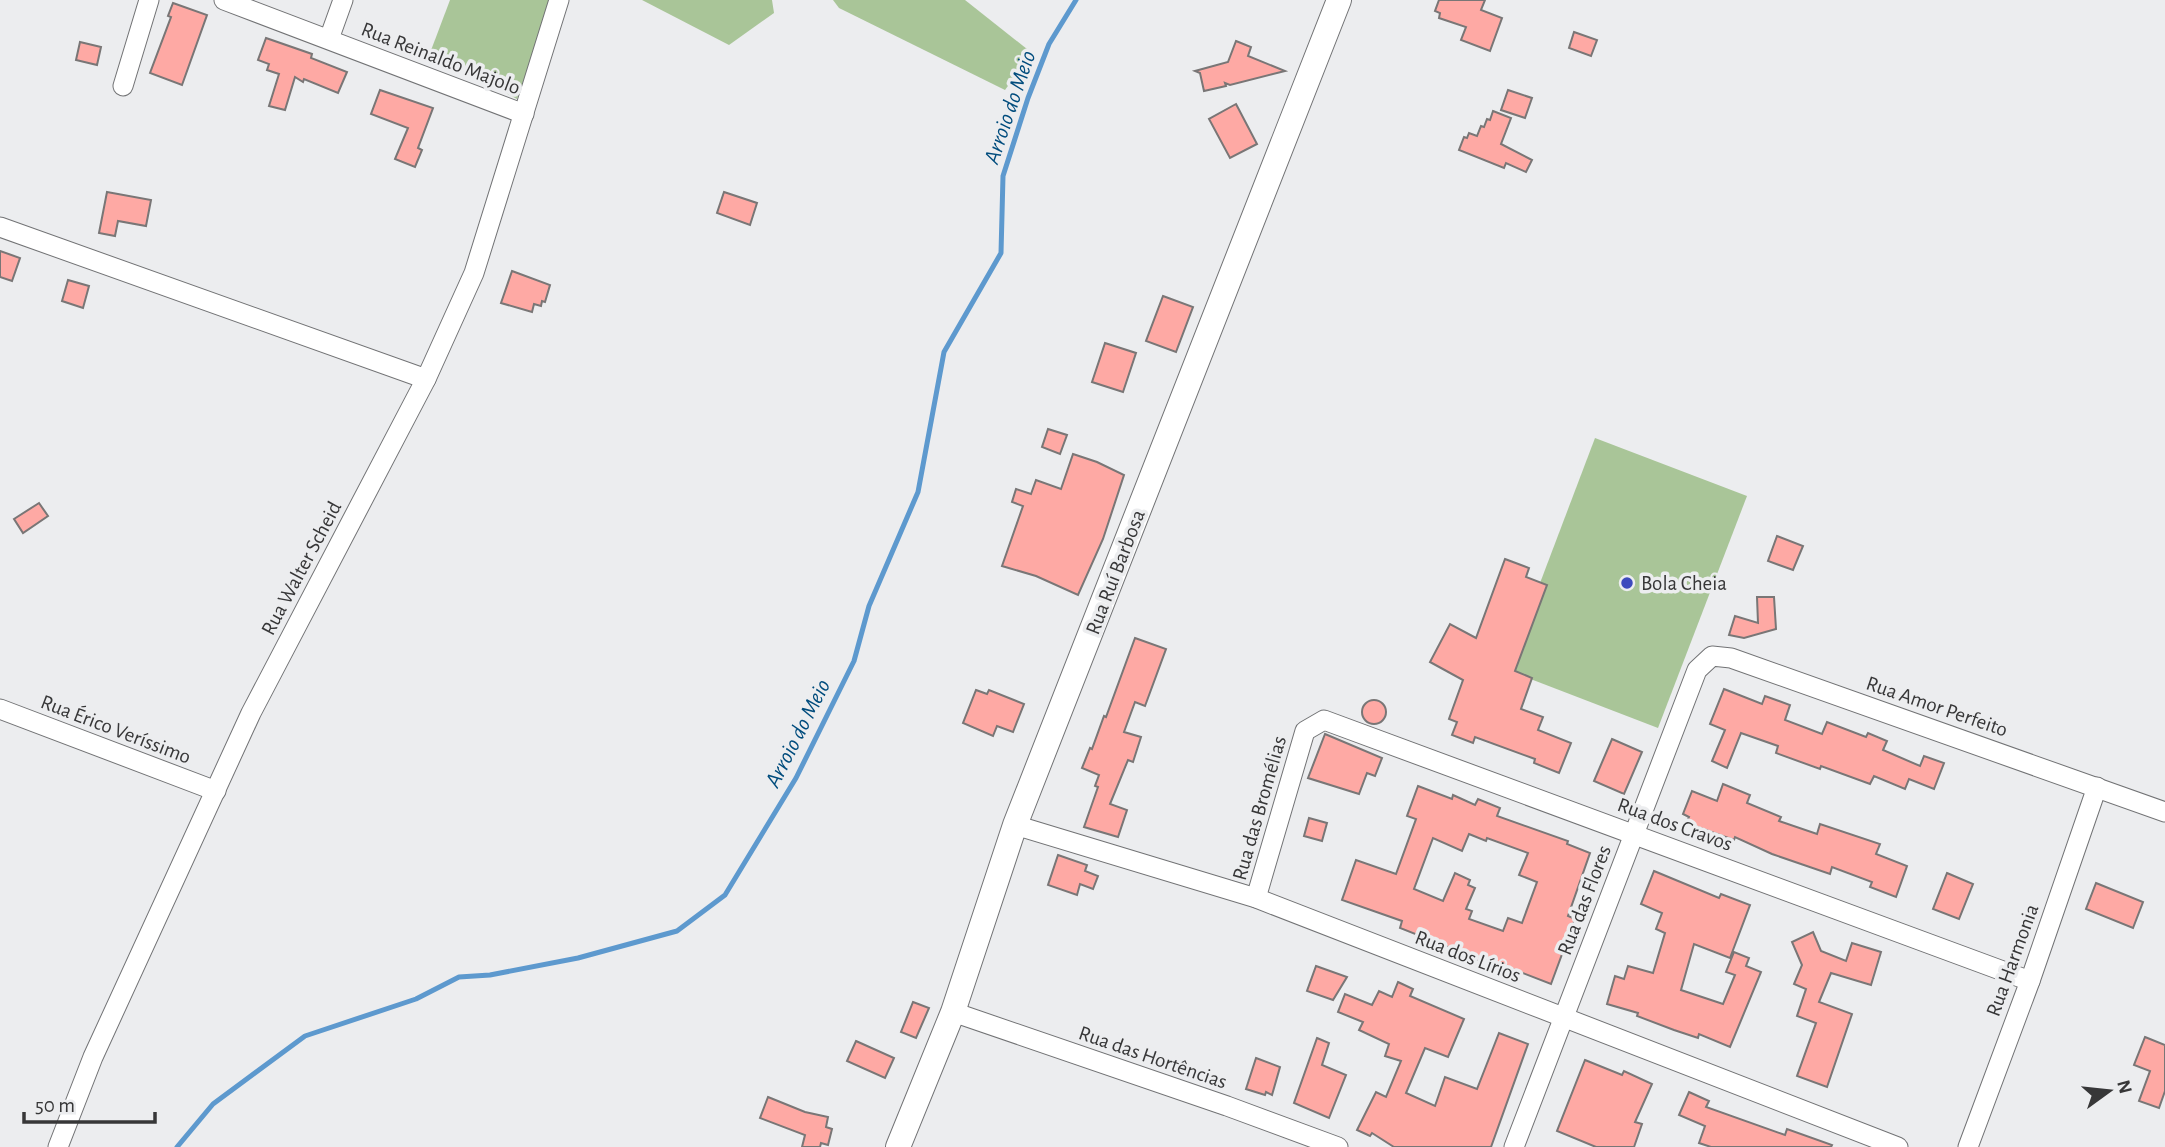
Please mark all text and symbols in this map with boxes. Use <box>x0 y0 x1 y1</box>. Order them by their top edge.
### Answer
street label: Rua Reinaldo Majolo <box>358 18 523 98</box>
water label: Arroio do Meio <box>980 48 1040 168</box>
street label: Rua Walter Scheid <box>257 498 346 639</box>
street label: Rua Ruí Barbosa <box>1082 507 1149 637</box>
place label: Bola Cheia <box>1641 573 1727 594</box>
marker: Bola Cheia <box>1619 575 1635 591</box>
street label: Rua Amor Perfeito <box>1863 672 2010 741</box>
water label: Arroio do Meio <box>761 676 835 792</box>
street label: Rua Érico Veríssimo <box>38 689 194 768</box>
street label: Rua das Bromélias <box>1229 734 1290 883</box>
street label: Rua dos Cravos <box>1615 794 1735 855</box>
street label: Rua das Flores <box>1554 842 1615 958</box>
street label: Rua Harmonia <box>1982 901 2043 1019</box>
street label: Rua dos Lírios <box>1412 927 1524 986</box>
street label: Rua das Hortências <box>1076 1022 1230 1093</box>
north arrow <box>2074 1056 2144 1126</box>
text: N <box>2113 1078 2135 1096</box>
scale bar <box>24 1080 156 1124</box>
text: 50 m <box>35 1095 75 1116</box>

